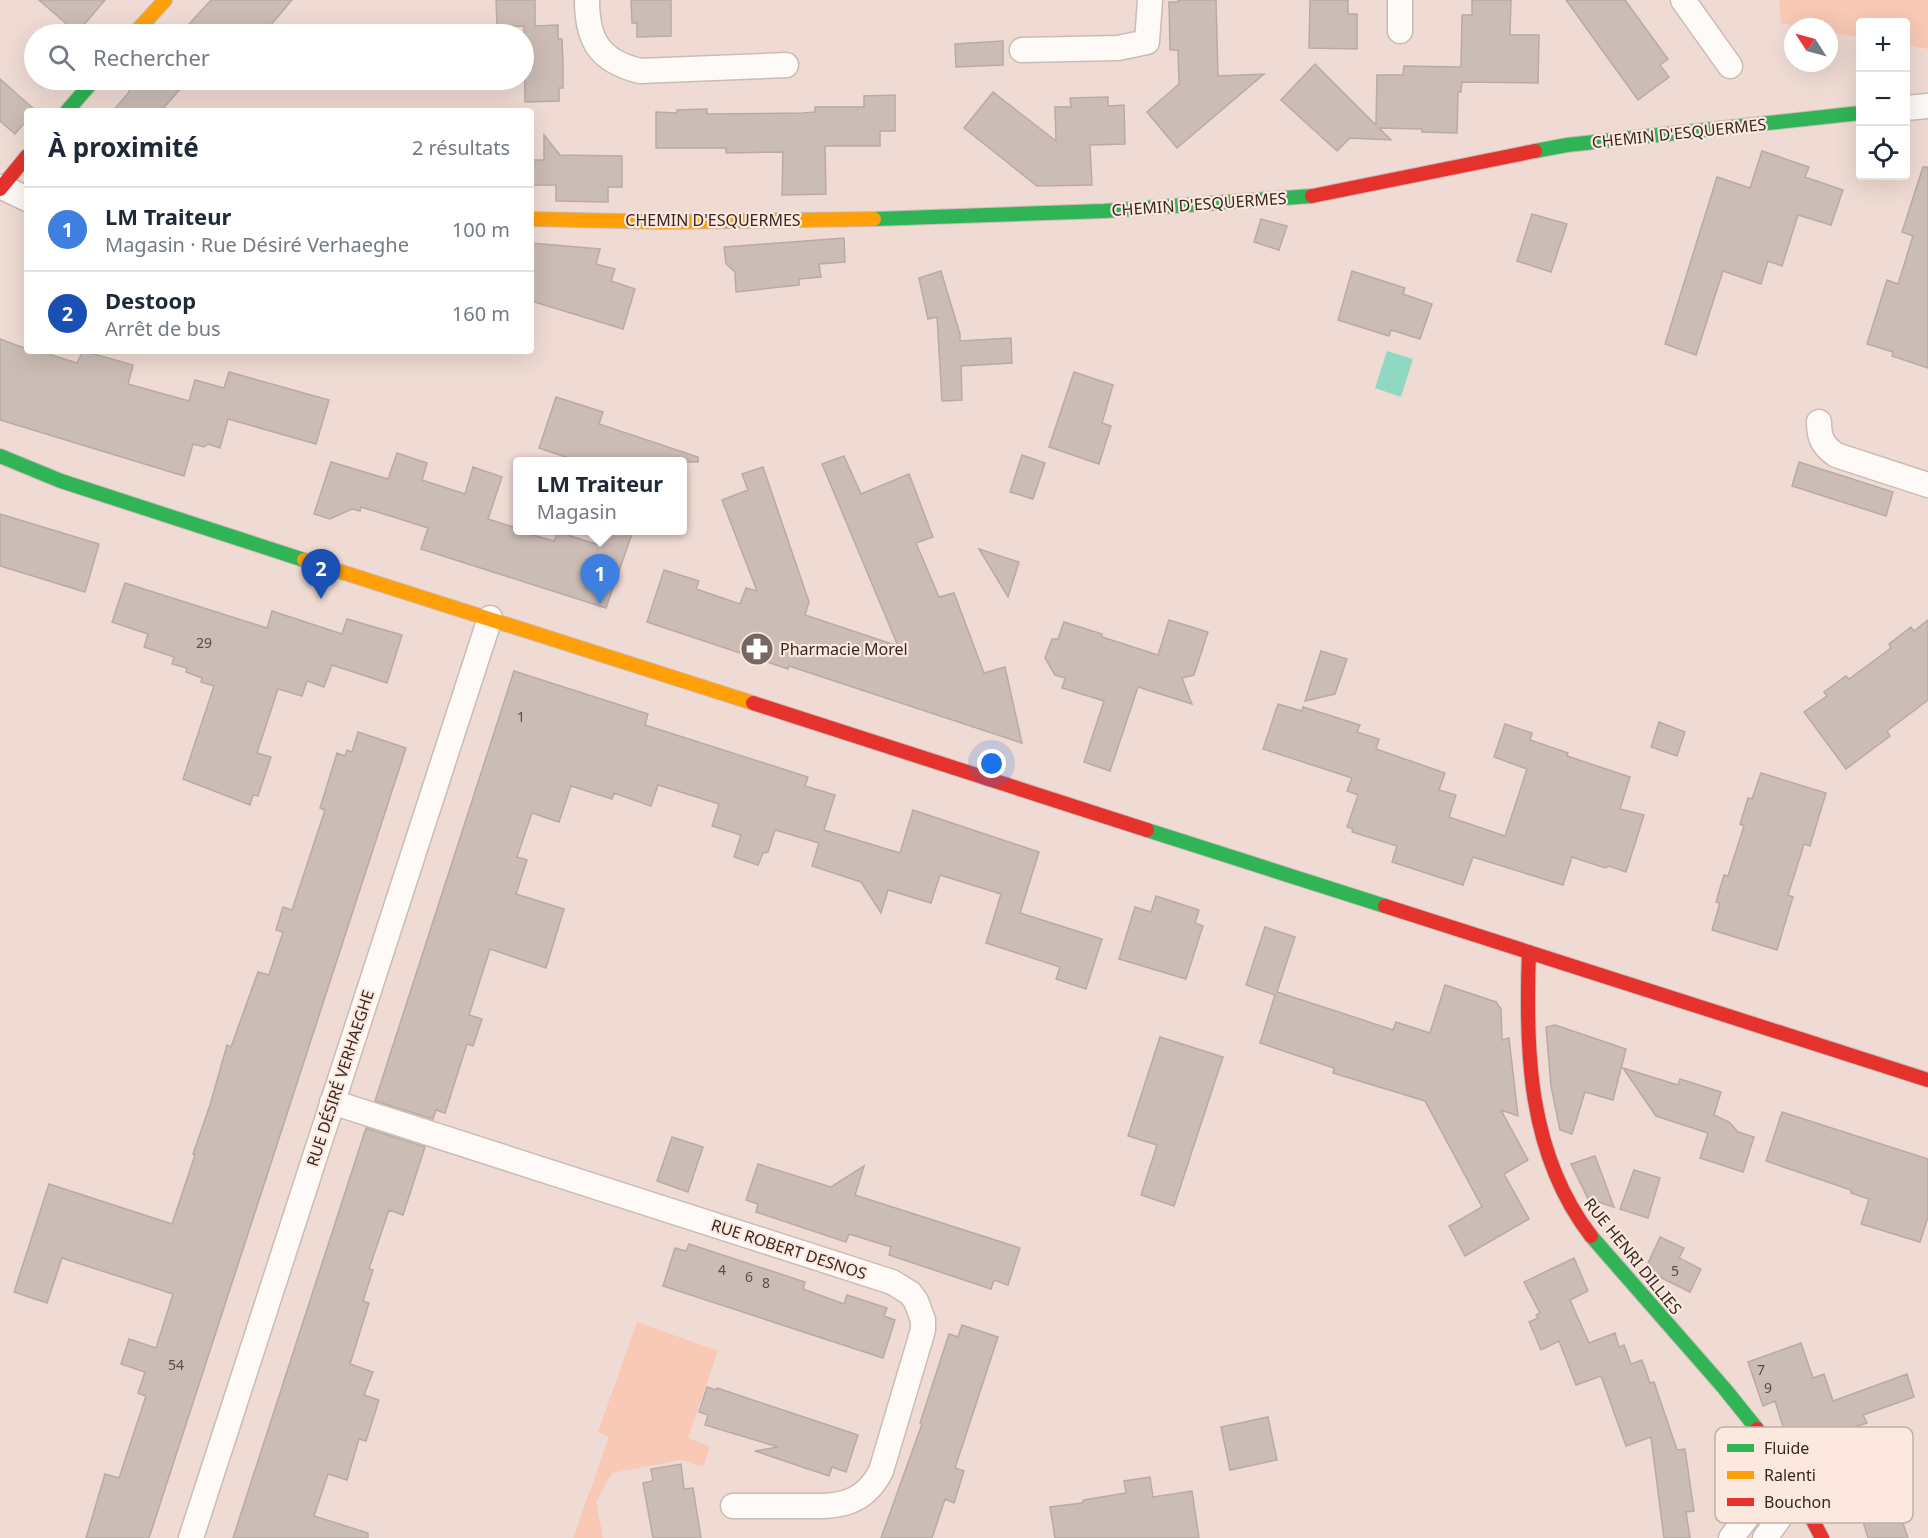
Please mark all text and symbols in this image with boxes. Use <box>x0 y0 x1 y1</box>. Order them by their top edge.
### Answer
north arrow <box>1784 18 1838 72</box>
map controls <box>1856 18 1910 180</box>
button: + <box>1856 18 1910 72</box>
search box <box>24 24 534 90</box>
icon: search <box>45 41 78 74</box>
text: Rechercher <box>93 42 210 72</box>
button: − <box>1856 72 1910 126</box>
street label: CHEMIN D'ESQUERMES <box>1591 113 1768 153</box>
button: locate <box>1856 126 1910 180</box>
text: À proximité <box>48 129 199 165</box>
text: 2 résultats <box>412 134 510 161</box>
street label: CHEMIN D'ESQUERMES <box>1111 187 1287 221</box>
text: LM Traiteur <box>105 201 231 231</box>
street label: CHEMIN D'ESQUERMES <box>625 209 801 231</box>
text: 1 <box>62 216 73 243</box>
text: 100 m <box>452 216 510 243</box>
text: Magasin · Rue Désiré Verhaeghe <box>105 231 409 258</box>
text: Destoop <box>105 285 196 315</box>
text: 2 <box>62 300 73 327</box>
text: 160 m <box>452 300 510 327</box>
text: Arrêt de bus <box>105 315 221 342</box>
popup <box>513 457 687 535</box>
text: LM Traiteur <box>537 468 663 498</box>
text: Magasin <box>537 498 617 525</box>
pin: 2 <box>302 550 340 599</box>
pin: 1 <box>580 554 620 604</box>
pharmacy icon: Pharmacie Morel <box>739 631 775 667</box>
house number: 29 <box>196 633 212 652</box>
place label: Pharmacie Morel <box>780 638 908 660</box>
house number: 1 <box>517 707 525 726</box>
your location <box>977 749 1006 778</box>
street label: RUE DÉSIRÉ VERHAEGHE <box>301 987 379 1169</box>
street label: RUE HENRI DILLIES <box>1579 1193 1687 1319</box>
street label: RUE ROBERT DESNOS <box>708 1213 870 1285</box>
house number: 4 <box>718 1260 726 1279</box>
house number: 5 <box>1671 1261 1679 1280</box>
house number: 6 <box>745 1267 753 1286</box>
house number: 8 <box>762 1273 770 1292</box>
house number: 54 <box>168 1355 184 1374</box>
house number: 7 <box>1757 1360 1765 1379</box>
house number: 9 <box>1764 1378 1772 1397</box>
legend <box>1715 1427 1913 1523</box>
text: Fluide <box>1764 1437 1809 1459</box>
text: Ralenti <box>1764 1464 1816 1486</box>
text: Bouchon <box>1764 1491 1831 1513</box>

